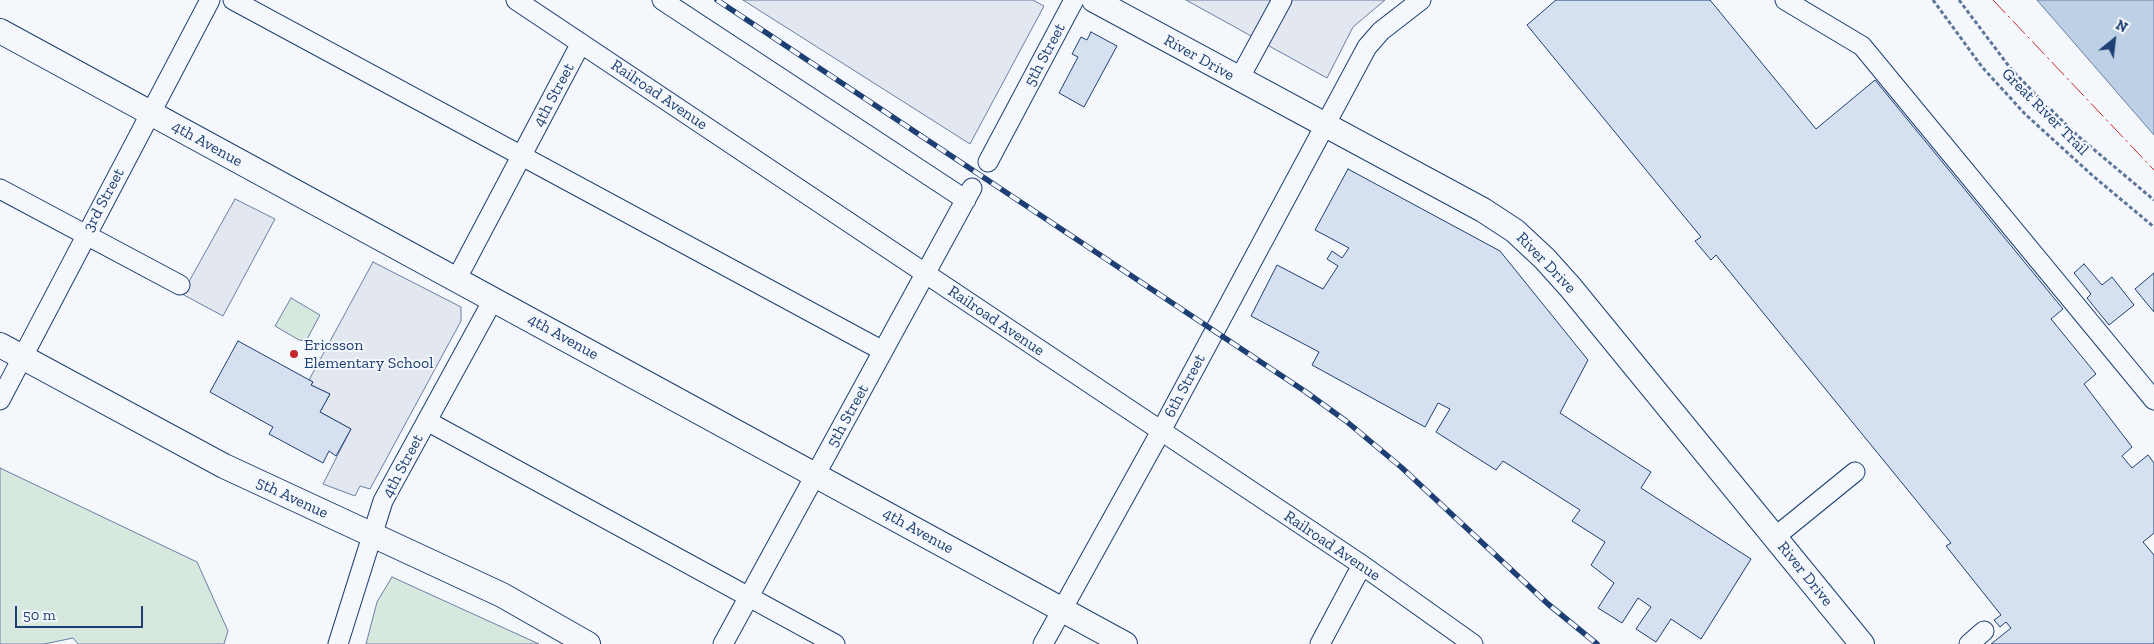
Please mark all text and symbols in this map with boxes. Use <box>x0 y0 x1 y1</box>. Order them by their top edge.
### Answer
north arrow <box>2089 15 2139 65</box>
text: N <box>2113 16 2130 36</box>
street label: 5th Street <box>1020 20 1070 90</box>
street label: River Drive <box>1160 31 1238 85</box>
street label: Railroad Avenue <box>607 56 711 134</box>
street label: 4th Street <box>529 60 579 130</box>
street label: Great River Trail <box>1997 64 2093 160</box>
street label: 4th Avenue <box>168 117 246 171</box>
street label: 3rd Street <box>79 165 129 235</box>
street label: River Drive <box>1512 228 1580 298</box>
street label: Railroad Avenue <box>944 282 1048 360</box>
street label: 4th Avenue <box>524 310 602 364</box>
place label: Ericsson Elementary School <box>304 335 433 373</box>
marker: Ericsson Elementary School <box>288 348 300 360</box>
street label: 6th Street <box>1160 351 1210 421</box>
street label: 5th Street <box>823 381 873 451</box>
street label: 4th Street <box>378 431 428 501</box>
street label: 5th Avenue <box>253 473 331 523</box>
street label: 4th Avenue <box>879 504 957 558</box>
street label: Railroad Avenue <box>1280 507 1384 585</box>
street label: River Drive <box>1773 538 1837 610</box>
scale bar <box>18 596 145 628</box>
text: 50 m <box>23 606 56 624</box>

